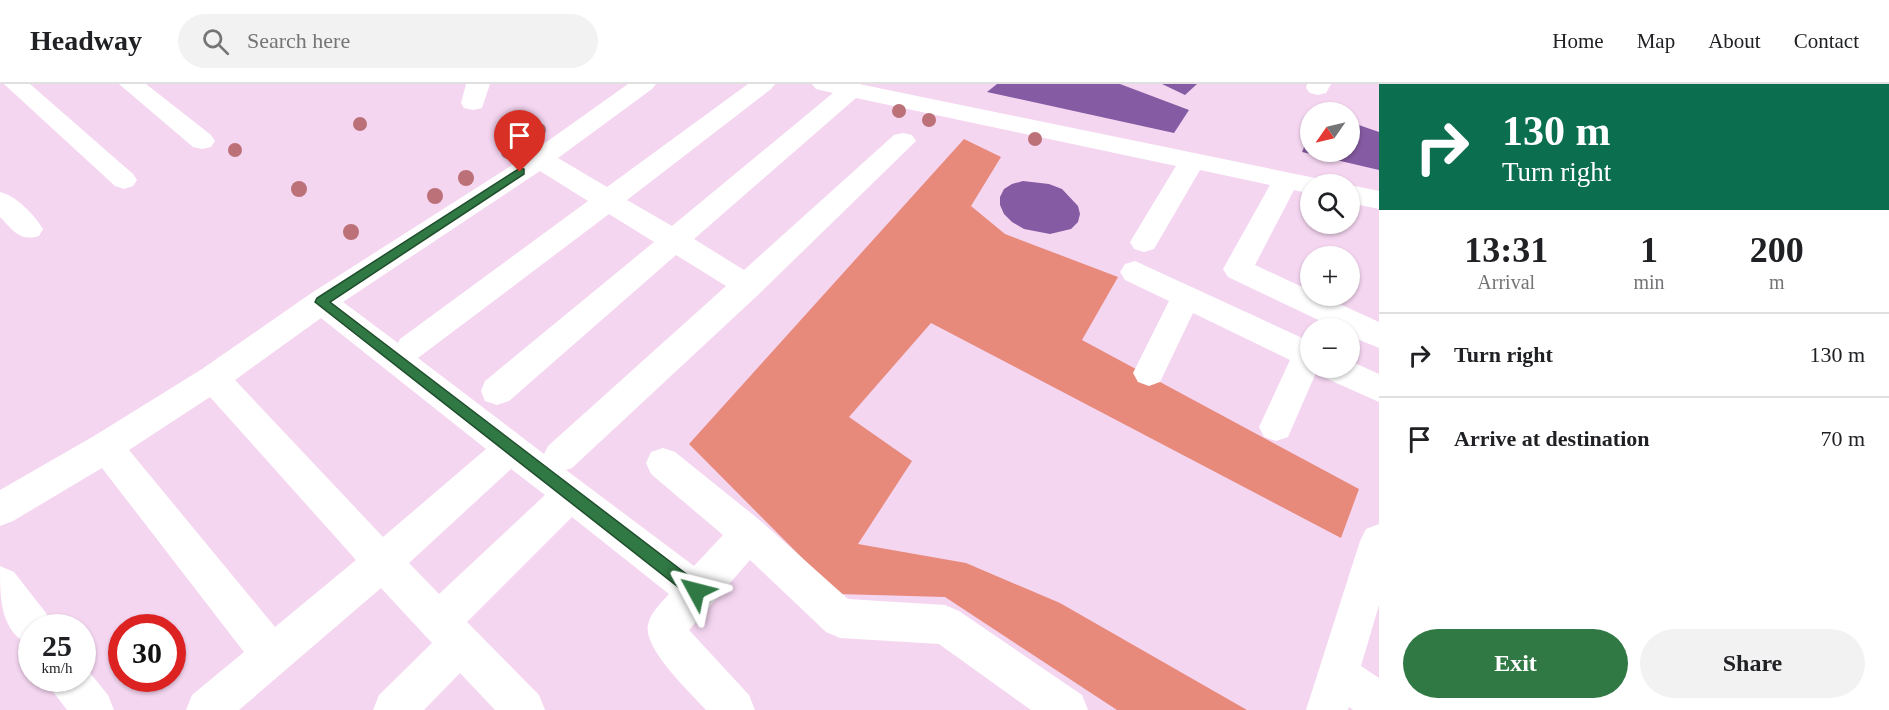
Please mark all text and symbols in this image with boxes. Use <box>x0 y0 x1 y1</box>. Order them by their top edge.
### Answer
search box <box>178 14 598 68</box>
text: Headway <box>30 25 142 56</box>
icon: search <box>199 25 232 58</box>
text: Search here <box>247 28 350 53</box>
text: Home <box>1552 29 1604 53</box>
text: Map <box>1637 29 1675 53</box>
text: About <box>1708 29 1761 53</box>
text: Contact <box>1794 29 1859 53</box>
north arrow <box>1300 102 1360 162</box>
map controls <box>1300 102 1360 378</box>
icon: right <box>1403 108 1481 186</box>
text: 130 m <box>1502 108 1611 154</box>
pin <box>494 110 545 172</box>
icon: arrive <box>503 119 536 152</box>
text: Turn right <box>1502 157 1611 187</box>
button: search <box>1300 174 1360 234</box>
text: 13:31 <box>1464 230 1548 270</box>
text: 1 <box>1640 230 1658 270</box>
text: 200 <box>1750 230 1804 270</box>
button: + <box>1300 246 1360 306</box>
text: Arrival <box>1477 271 1535 293</box>
text: min <box>1633 271 1665 293</box>
text: m <box>1769 271 1785 293</box>
button: − <box>1300 318 1360 378</box>
icon: right <box>1403 339 1436 372</box>
text: Turn right <box>1454 342 1553 367</box>
text: 130 m <box>1809 342 1865 367</box>
icon: arrive <box>1403 423 1436 456</box>
text: Arrive at destination <box>1454 426 1650 451</box>
text: 70 m <box>1820 426 1865 451</box>
position arrow <box>664 559 728 623</box>
speed limit sign: 30 <box>108 614 186 692</box>
text: 25 <box>42 629 72 662</box>
button: Exit <box>1403 629 1628 698</box>
button: Share <box>1640 629 1865 698</box>
text: km/h <box>42 660 72 676</box>

